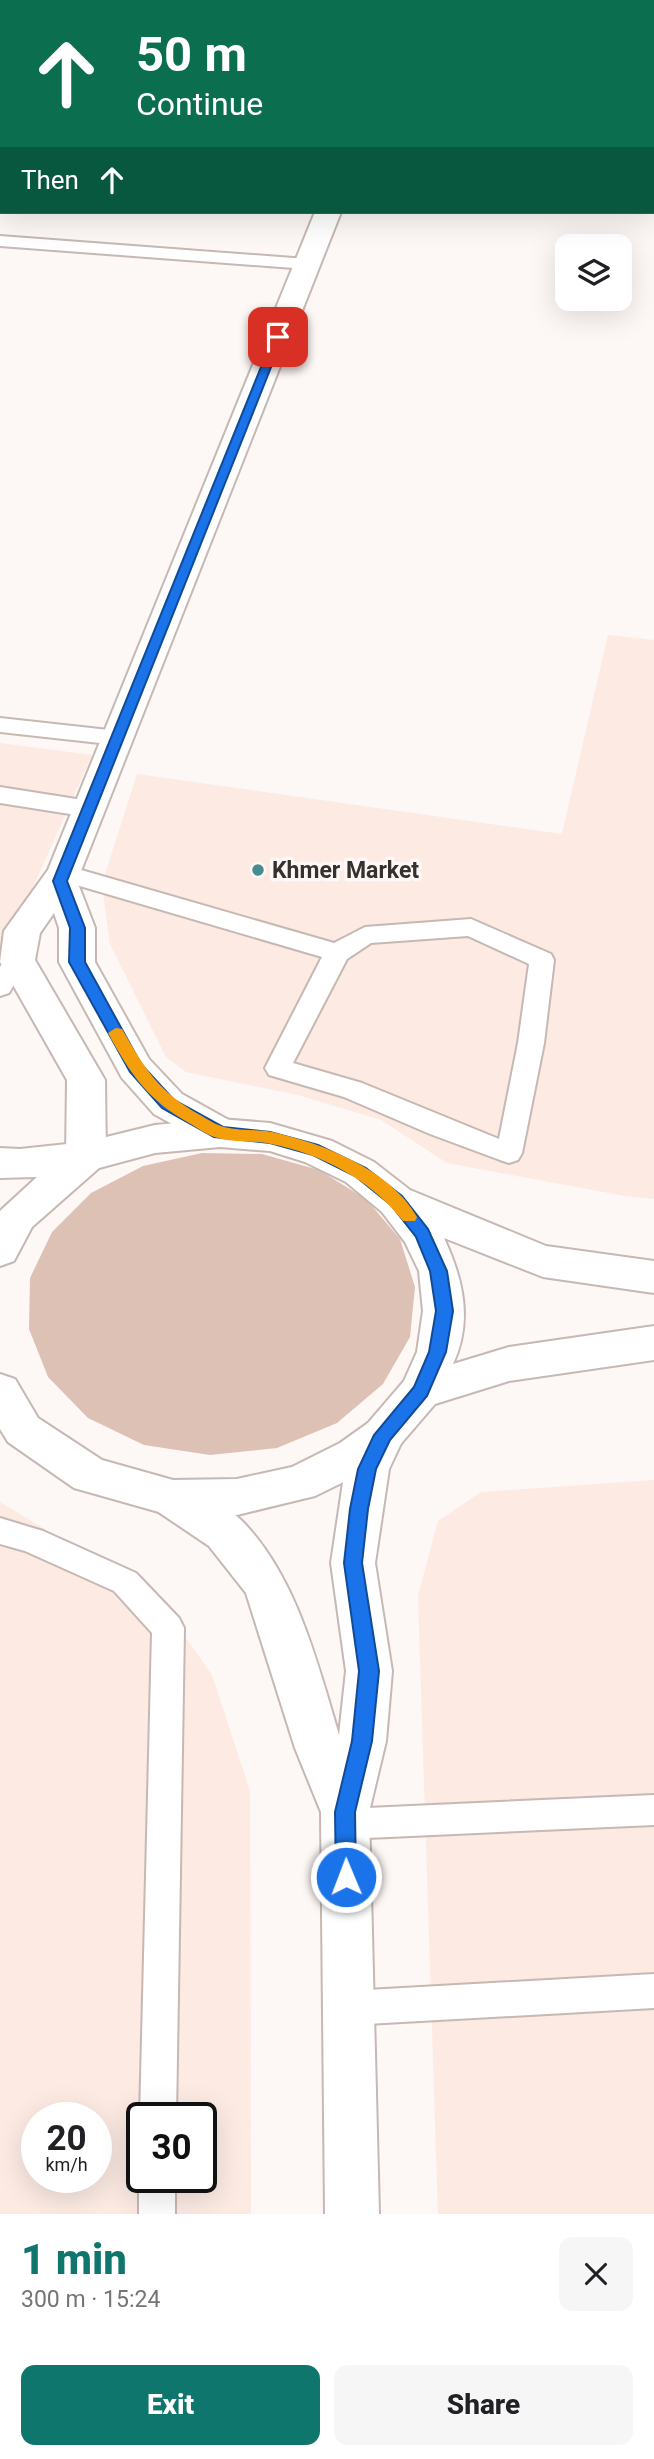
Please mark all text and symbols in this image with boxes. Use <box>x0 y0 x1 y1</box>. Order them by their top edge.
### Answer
text: 50 m <box>136 26 247 83</box>
icon: ahead <box>21 28 112 119</box>
text: Continue <box>136 85 263 123</box>
icon: ahead <box>93 161 131 199</box>
text: Then <box>21 165 79 195</box>
map controls <box>555 234 632 311</box>
button: layers <box>555 234 632 311</box>
pin <box>248 307 308 367</box>
icon: arrive <box>259 318 297 356</box>
place label: Khmer Market <box>272 857 419 884</box>
marker: Khmer Market <box>250 862 266 878</box>
position arrow <box>309 1840 383 1914</box>
speed limit sign: 30 <box>126 2102 217 2193</box>
text: 20 <box>46 2118 87 2159</box>
text: km/h <box>45 2154 88 2175</box>
text: 1 min <box>21 2235 127 2284</box>
button: close <box>559 2237 633 2311</box>
text: 300 m · 15:24 <box>21 2286 160 2313</box>
button: Exit <box>21 2365 320 2445</box>
button: Share <box>334 2365 633 2445</box>

